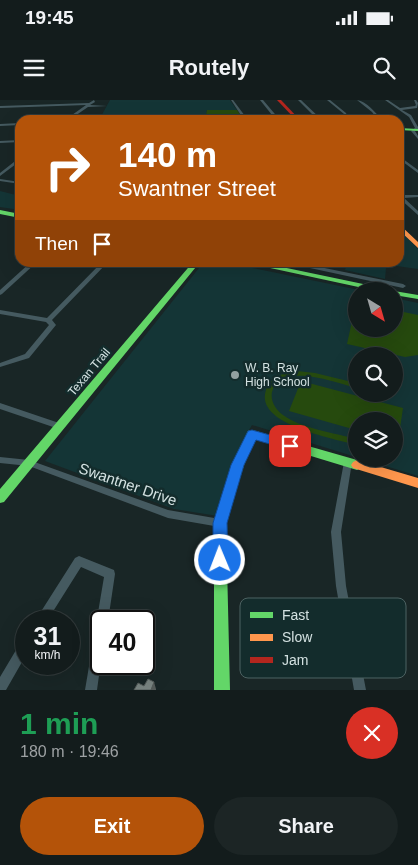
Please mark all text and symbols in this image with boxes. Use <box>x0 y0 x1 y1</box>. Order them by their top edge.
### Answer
text: 19:45 <box>25 7 74 28</box>
icon: menu <box>20 54 48 82</box>
icon: search <box>370 54 398 82</box>
text: Routely <box>169 55 249 80</box>
icon: right <box>35 135 100 200</box>
text: 140 m <box>118 135 217 174</box>
text: Swantner Street <box>118 176 276 201</box>
icon: arrive <box>88 230 116 258</box>
text: Then <box>35 233 78 254</box>
north arrow <box>348 282 402 338</box>
map controls <box>348 282 403 467</box>
street label: Texan Trail <box>65 345 113 399</box>
button: search <box>348 347 403 402</box>
place label: W. B. Ray High School <box>245 361 310 389</box>
marker: W. B. Ray High School <box>229 369 241 381</box>
button: layers <box>348 412 403 467</box>
pin <box>269 425 311 467</box>
icon: arrive <box>276 432 304 460</box>
street label: Swantner Drive <box>77 459 179 509</box>
position arrow <box>193 533 245 585</box>
legend <box>240 598 406 678</box>
text: Fast <box>282 607 309 623</box>
speed limit sign: 40 <box>90 610 155 675</box>
text: 31 <box>34 622 61 650</box>
text: Slow <box>282 629 313 645</box>
text: km/h <box>34 648 61 662</box>
text: Jam <box>282 652 308 668</box>
text: 1 min <box>20 707 98 740</box>
button: close <box>346 707 398 759</box>
text: 180 m · 19:46 <box>20 743 119 760</box>
button: Exit <box>20 797 204 855</box>
button: Share <box>214 797 398 855</box>

